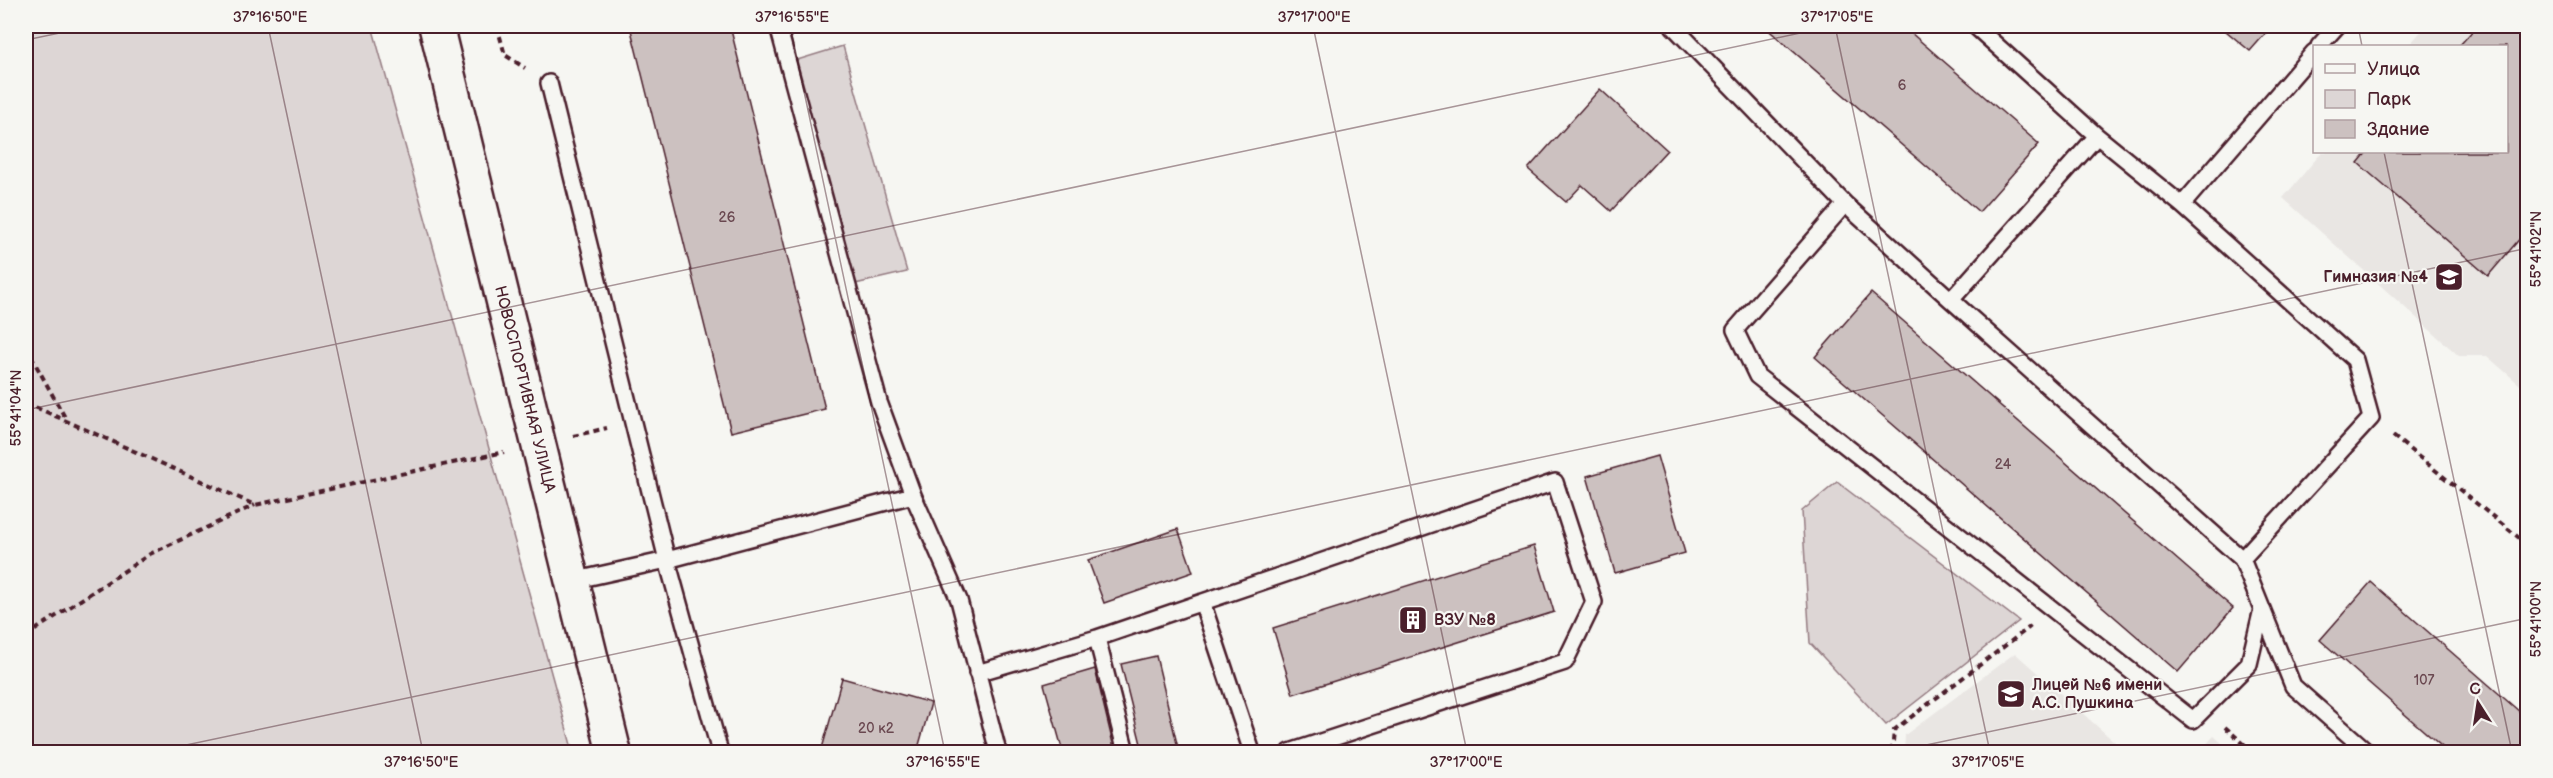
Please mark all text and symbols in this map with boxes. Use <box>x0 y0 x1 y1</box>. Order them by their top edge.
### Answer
text: 37°16'50"E <box>233 8 307 27</box>
text: 37°16'55"E <box>755 8 829 27</box>
text: 37°17'00"E <box>1277 8 1351 27</box>
text: 37°17'05"E <box>1801 8 1874 27</box>
legend <box>2313 45 2508 153</box>
text: Улица <box>2367 59 2421 80</box>
house number: 6 <box>1898 77 1907 94</box>
text: Парк <box>2367 89 2411 110</box>
text: Здание <box>2367 119 2429 140</box>
house number: 26 <box>719 209 736 226</box>
text: 55°41'02"N <box>2527 211 2546 287</box>
school or university icon: Гимназия №4 <box>2433 261 2465 293</box>
place label: Гимназия №4 <box>2323 268 2429 287</box>
street label: НОВОСПОРТИВНАЯ УЛИЦА <box>491 284 560 495</box>
text: 55°41'04"N <box>7 369 26 447</box>
house number: 24 <box>1995 456 2012 473</box>
text: 55°41'00"N <box>2527 581 2546 657</box>
building icon: ВЗУ №8 <box>1397 604 1429 636</box>
place label: ВЗУ №8 <box>1434 611 1496 630</box>
house number: 107 <box>2414 672 2434 689</box>
north arrow <box>2448 673 2508 733</box>
place label: Лицей №6 имени А.С. Пушкина <box>2031 676 2162 713</box>
school or university icon: Лицей №6 имени А.С. Пушкина <box>1995 678 2027 710</box>
text: С <box>2468 679 2483 700</box>
house number: 20 к2 <box>858 720 895 737</box>
text: 37°16'50"E <box>384 753 458 772</box>
text: 37°16'55"E <box>906 753 980 772</box>
text: 37°17'00"E <box>1429 753 1503 772</box>
text: 37°17'05"E <box>1952 753 2025 772</box>

